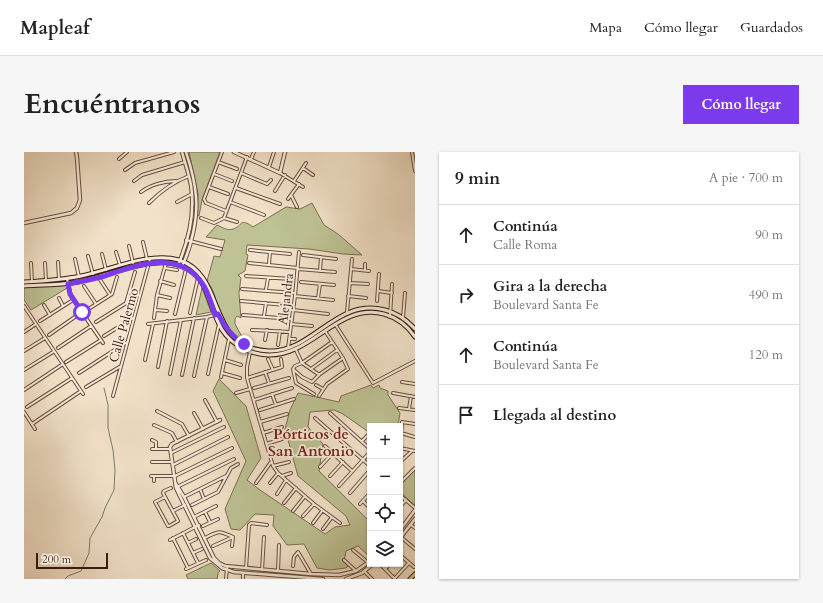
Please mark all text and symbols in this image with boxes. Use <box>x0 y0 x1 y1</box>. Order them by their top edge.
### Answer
text: Mapleaf <box>20 15 90 41</box>
text: Mapa <box>589 18 622 37</box>
text: Cómo llegar <box>644 18 718 37</box>
text: Guardados <box>740 18 803 37</box>
text: Encuéntranos <box>24 85 200 123</box>
button: Cómo llegar <box>683 85 799 124</box>
text: 9 min <box>455 167 500 190</box>
text: A pie · 700 m <box>709 169 783 187</box>
text: Continúa <box>493 216 558 236</box>
icon: ahead <box>455 224 477 246</box>
text: 90 m <box>755 226 783 244</box>
text: Calle Roma <box>493 236 557 254</box>
street label: Alejandra <box>274 272 298 326</box>
text: Gira a la derecha <box>493 276 607 296</box>
icon: right <box>455 284 477 306</box>
street label: Calle Palermo <box>105 286 143 365</box>
text: 490 m <box>749 286 783 304</box>
text: Boulevard Santa Fe <box>493 296 599 314</box>
route start <box>73 303 91 321</box>
route end <box>235 335 253 353</box>
text: Continúa <box>493 336 558 356</box>
icon: ahead <box>455 344 477 366</box>
text: 120 m <box>749 346 783 364</box>
text: Boulevard Santa Fe <box>493 356 599 374</box>
icon: arrive <box>455 404 477 426</box>
text: Llegada al destino <box>493 405 616 425</box>
map controls <box>367 423 403 567</box>
button: + <box>367 423 403 459</box>
district label: Pórticos de San Antonio <box>268 424 354 461</box>
button: − <box>367 459 403 495</box>
button: locate <box>367 495 403 531</box>
button: layers <box>367 531 403 567</box>
scale bar <box>36 551 108 570</box>
text: 200 m <box>42 552 71 567</box>

